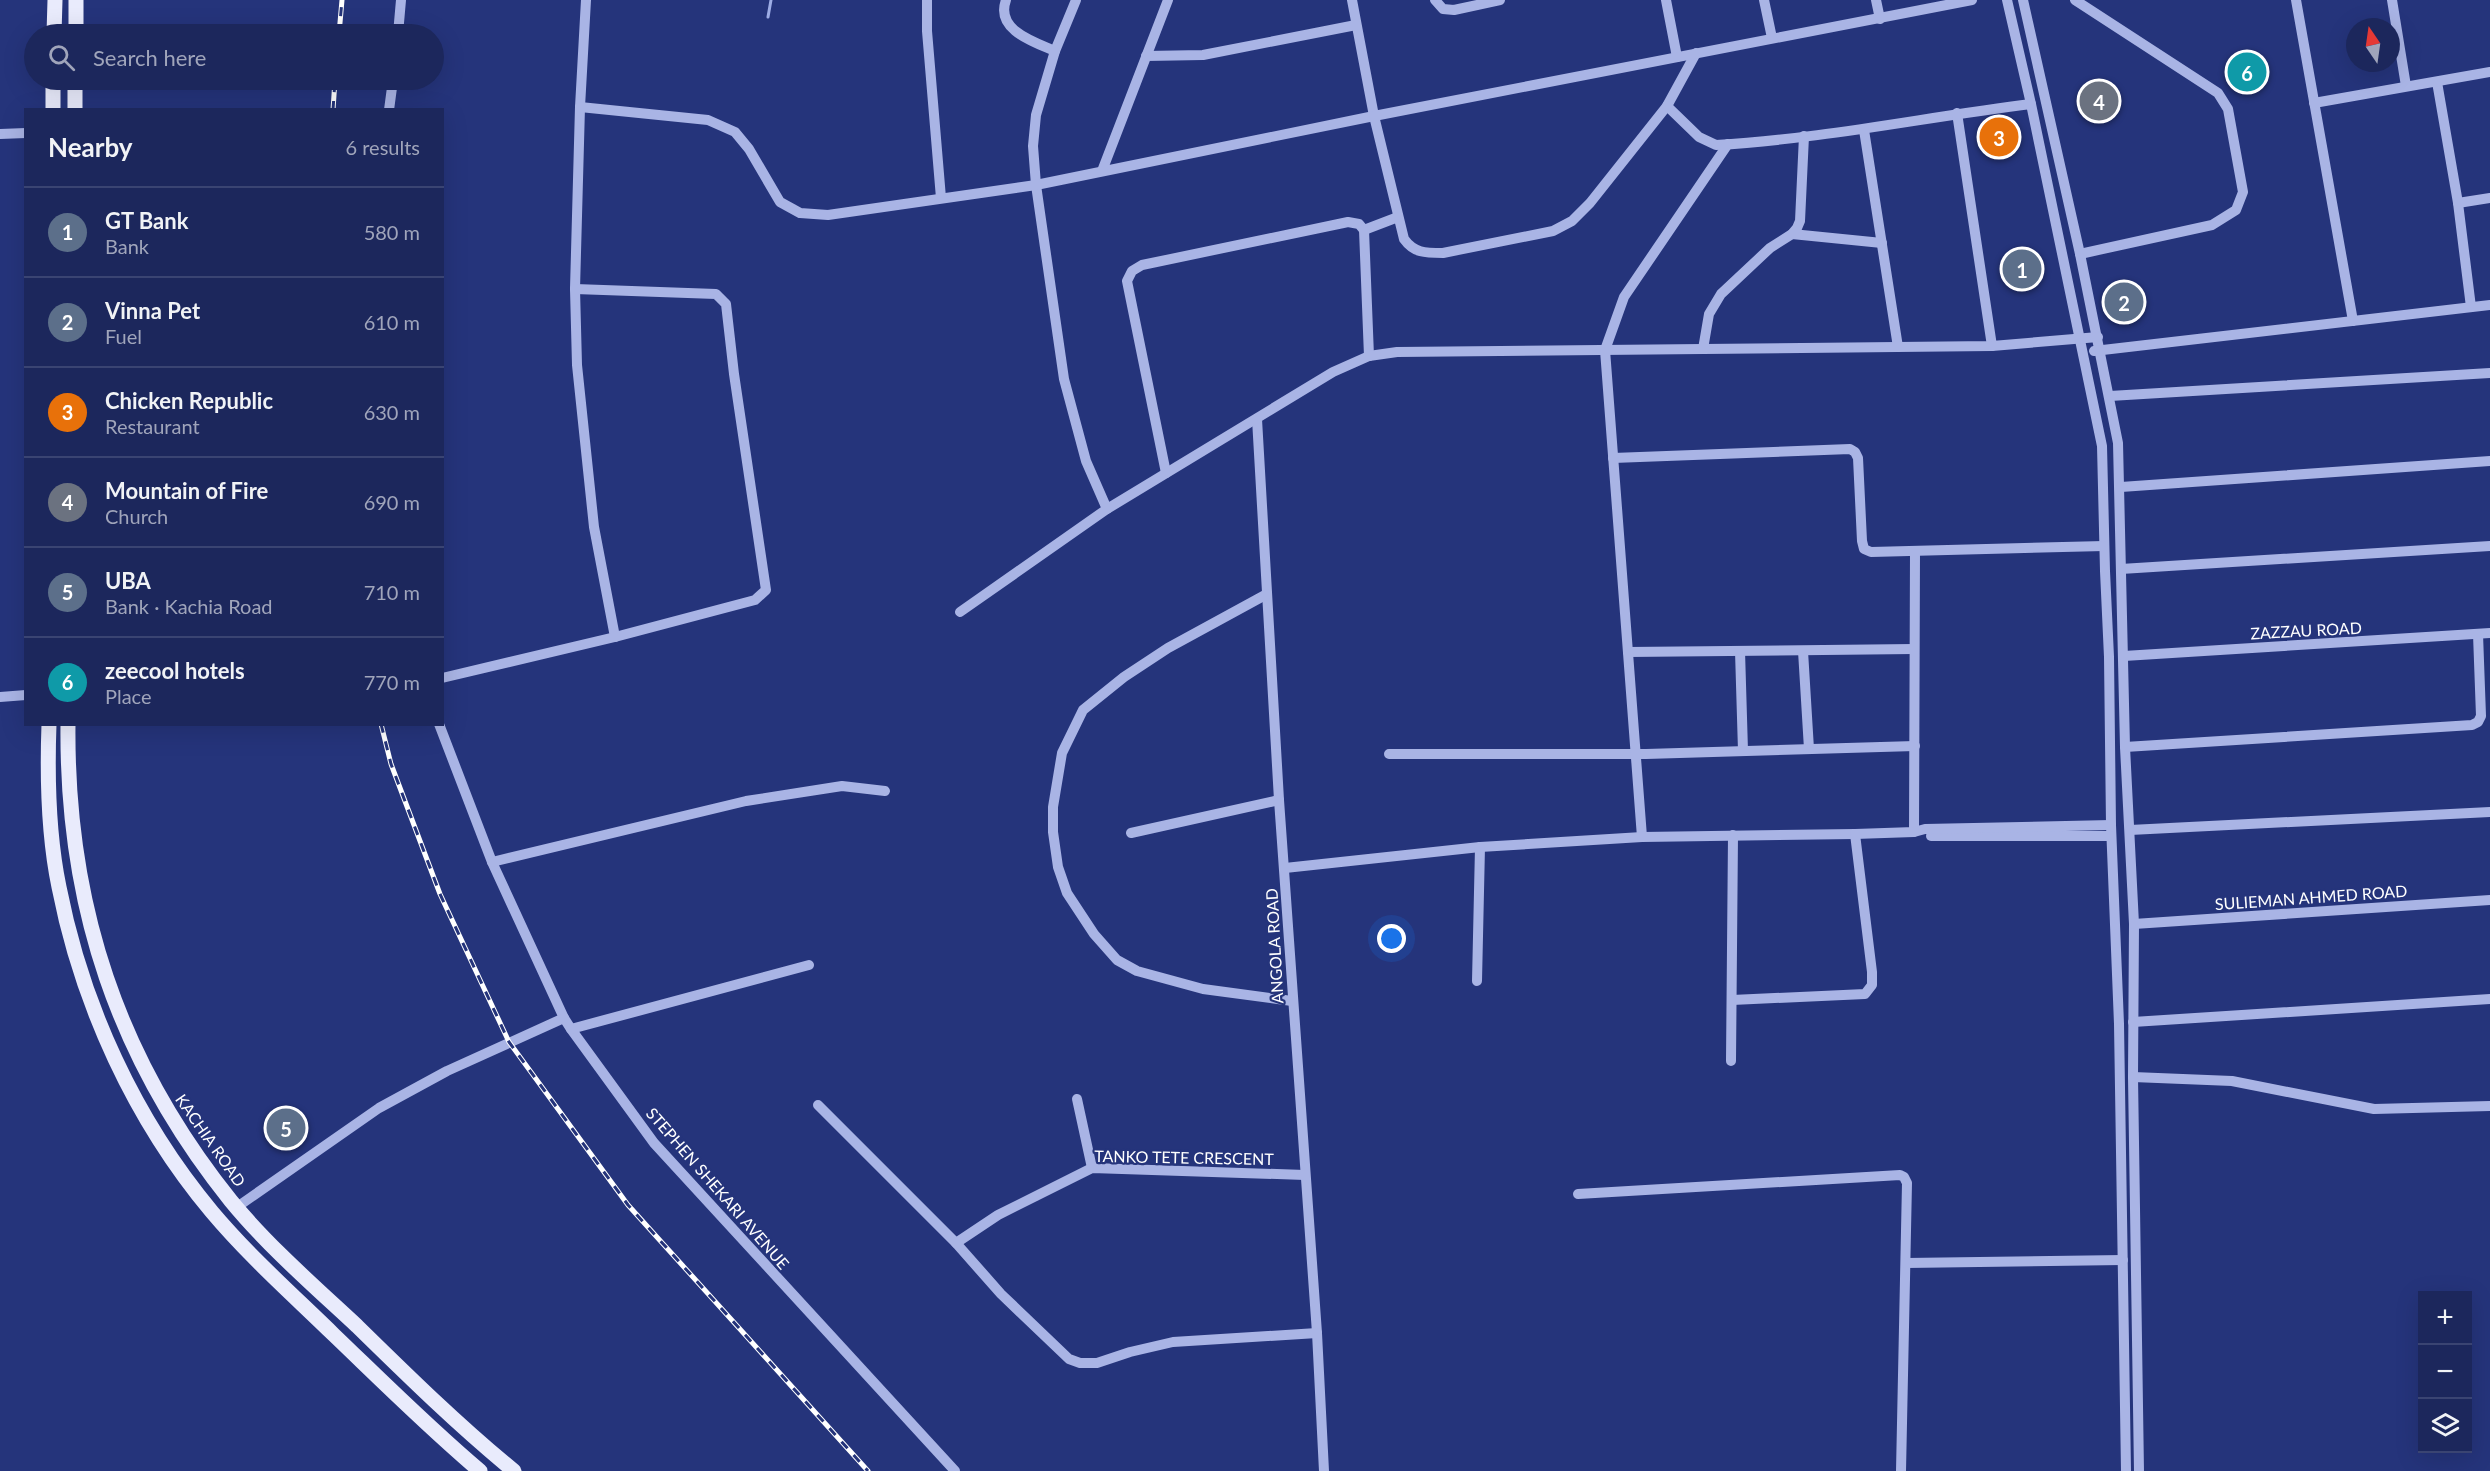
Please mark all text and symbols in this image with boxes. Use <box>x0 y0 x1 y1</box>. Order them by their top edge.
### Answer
north arrow <box>2346 18 2400 72</box>
search box <box>24 24 444 90</box>
icon: search <box>45 41 78 74</box>
text: Search here <box>93 44 206 71</box>
pin: 6 <box>2228 50 2266 94</box>
pin: 4 <box>2080 78 2118 124</box>
pin: 3 <box>1980 114 2018 160</box>
text: Nearby <box>48 131 133 163</box>
text: 6 results <box>345 135 420 159</box>
text: GT Bank <box>105 207 188 234</box>
text: 1 <box>62 220 73 244</box>
text: 580 m <box>364 220 420 244</box>
text: Bank <box>105 234 149 258</box>
pin: 1 <box>2002 246 2042 292</box>
pin: 2 <box>2104 280 2144 324</box>
text: Vinna Pet <box>105 297 200 324</box>
text: 2 <box>62 310 73 334</box>
text: 610 m <box>364 310 420 334</box>
text: Fuel <box>105 324 142 348</box>
text: Chicken Republic <box>105 387 273 414</box>
text: 3 <box>62 400 73 424</box>
text: 630 m <box>364 400 420 424</box>
text: Restaurant <box>105 414 200 438</box>
text: Mountain of Fire <box>105 477 268 504</box>
text: 4 <box>62 490 73 514</box>
text: 690 m <box>364 490 420 514</box>
text: Church <box>105 504 168 528</box>
text: UBA <box>105 567 151 594</box>
text: 5 <box>62 580 73 604</box>
text: 710 m <box>364 580 420 604</box>
text: Bank · Kachia Road <box>105 594 273 618</box>
street label: ZAZZAU ROAD <box>2250 618 2362 642</box>
text: zeecool hotels <box>105 657 245 684</box>
text: 6 <box>62 670 73 694</box>
text: 770 m <box>364 670 420 694</box>
text: Place <box>105 684 152 708</box>
street label: SULIEMAN AHMED ROAD <box>2214 881 2408 913</box>
street label: ANGOLA ROAD <box>1261 888 1287 1004</box>
your location <box>1377 924 1406 953</box>
street label: KACHIA ROAD <box>172 1090 250 1190</box>
street label: STEPHEN SHEKARI AVENUE <box>643 1103 793 1273</box>
pin: 5 <box>266 1106 306 1150</box>
street label: TANKO TETE CRESCENT <box>1094 1146 1274 1168</box>
map controls <box>2418 1291 2472 1453</box>
button: + <box>2418 1291 2472 1345</box>
button: − <box>2418 1345 2472 1399</box>
button: layers <box>2418 1399 2472 1453</box>

